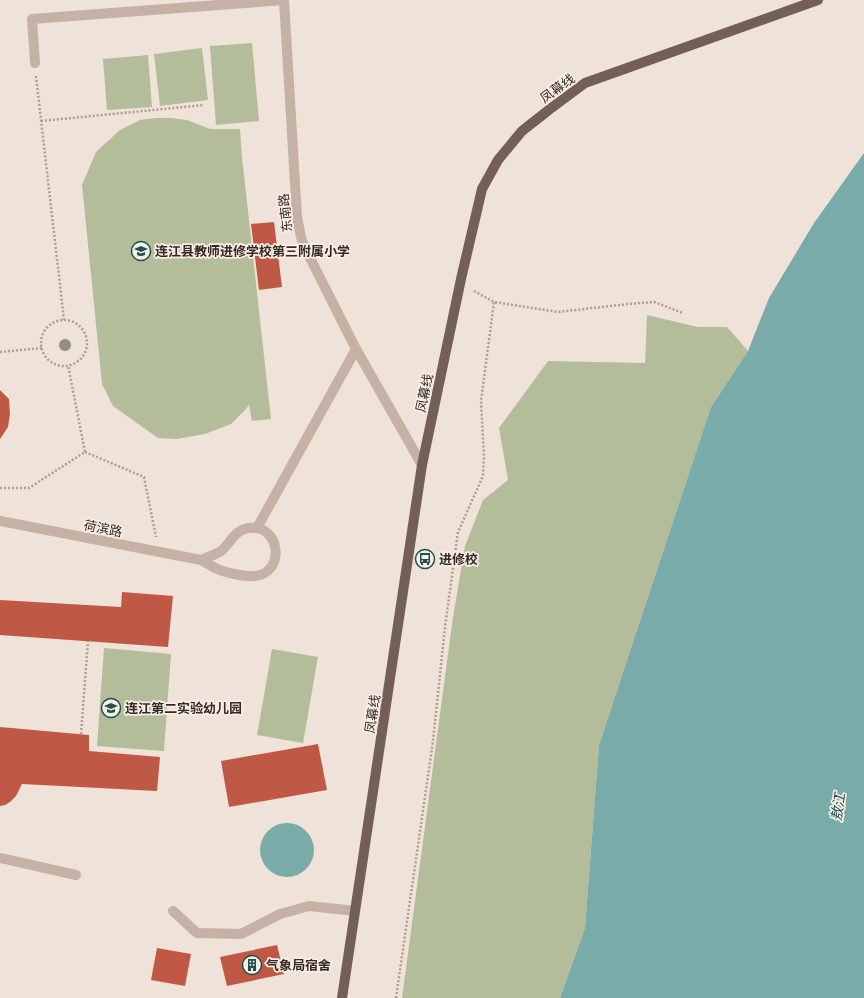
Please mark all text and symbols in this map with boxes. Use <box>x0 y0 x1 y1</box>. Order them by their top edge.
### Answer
street label: 凤幕线 <box>537 71 577 106</box>
street label: 东南路 <box>276 193 295 233</box>
school or university icon: 连江县教师进修学校第三附属小学 <box>130 240 152 262</box>
place label: 连江县教师进修学校第三附属小学 <box>155 244 350 259</box>
street label: 凤幕线 <box>413 372 436 414</box>
street label: 荷滨路 <box>82 517 123 540</box>
bus stop icon: 进修校 <box>414 548 436 570</box>
place label: 进修校 <box>439 552 478 567</box>
street label: 凤幕线 <box>362 694 383 735</box>
school or university icon: 连江第二实验幼儿园 <box>100 697 122 719</box>
place label: 连江第二实验幼儿园 <box>125 701 242 716</box>
water label: 敖江 <box>828 790 848 822</box>
building icon: 气象局宿舍 <box>241 954 263 976</box>
place label: 气象局宿舍 <box>266 958 331 973</box>

